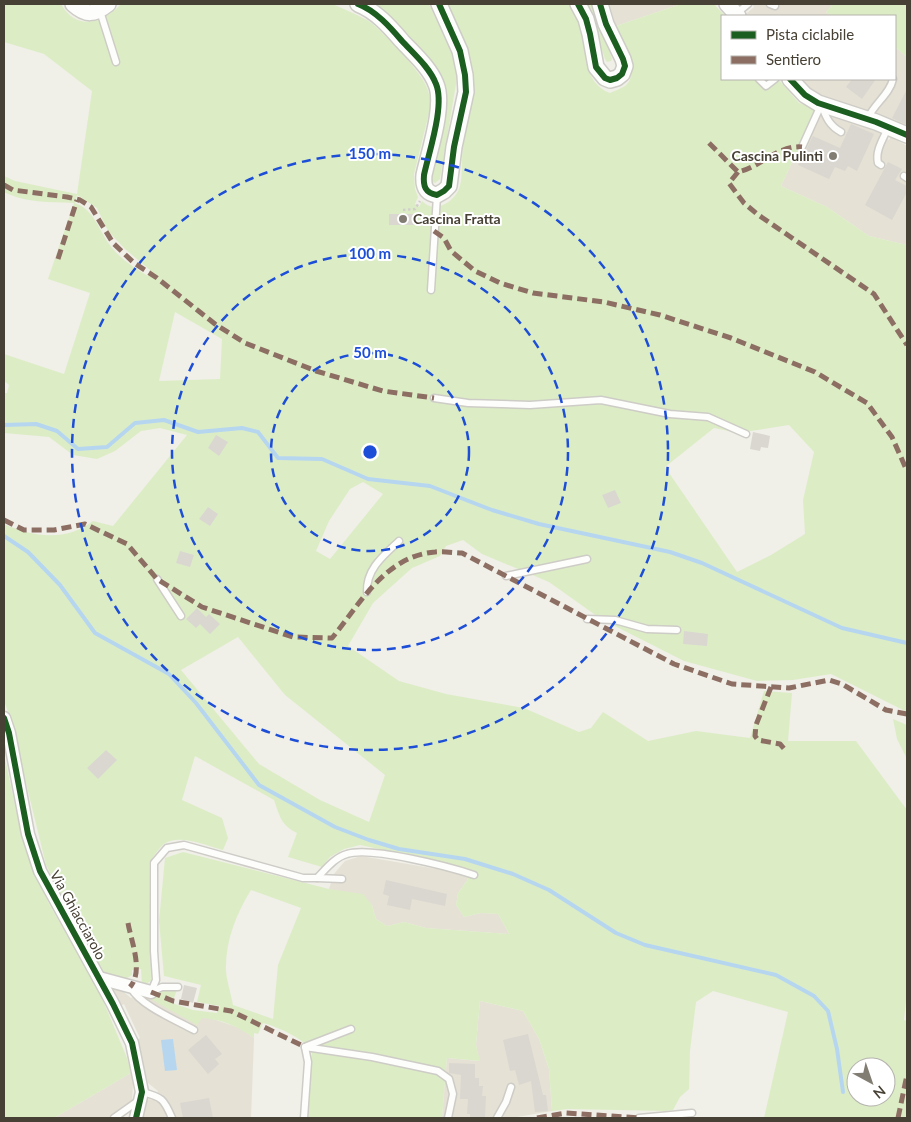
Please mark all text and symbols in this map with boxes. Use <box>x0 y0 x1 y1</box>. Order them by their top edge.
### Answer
legend <box>721 15 896 80</box>
text: Pista ciclabile <box>766 25 854 43</box>
text: Sentiero <box>766 50 821 68</box>
text: 150 m <box>349 144 391 162</box>
place label: Cascina Pulintì <box>731 147 823 164</box>
marker: Cascina Pulintì <box>827 150 839 162</box>
place label: Cascina Fratta <box>413 210 501 227</box>
marker: Cascina Fratta <box>397 213 409 225</box>
text: 100 m <box>349 244 391 262</box>
text: 50 m <box>353 343 387 361</box>
centre of rings <box>361 443 379 461</box>
street label: Via Ghiacciarolo <box>47 867 110 962</box>
north arrow <box>846 1057 896 1107</box>
text: N <box>870 1082 889 1102</box>

